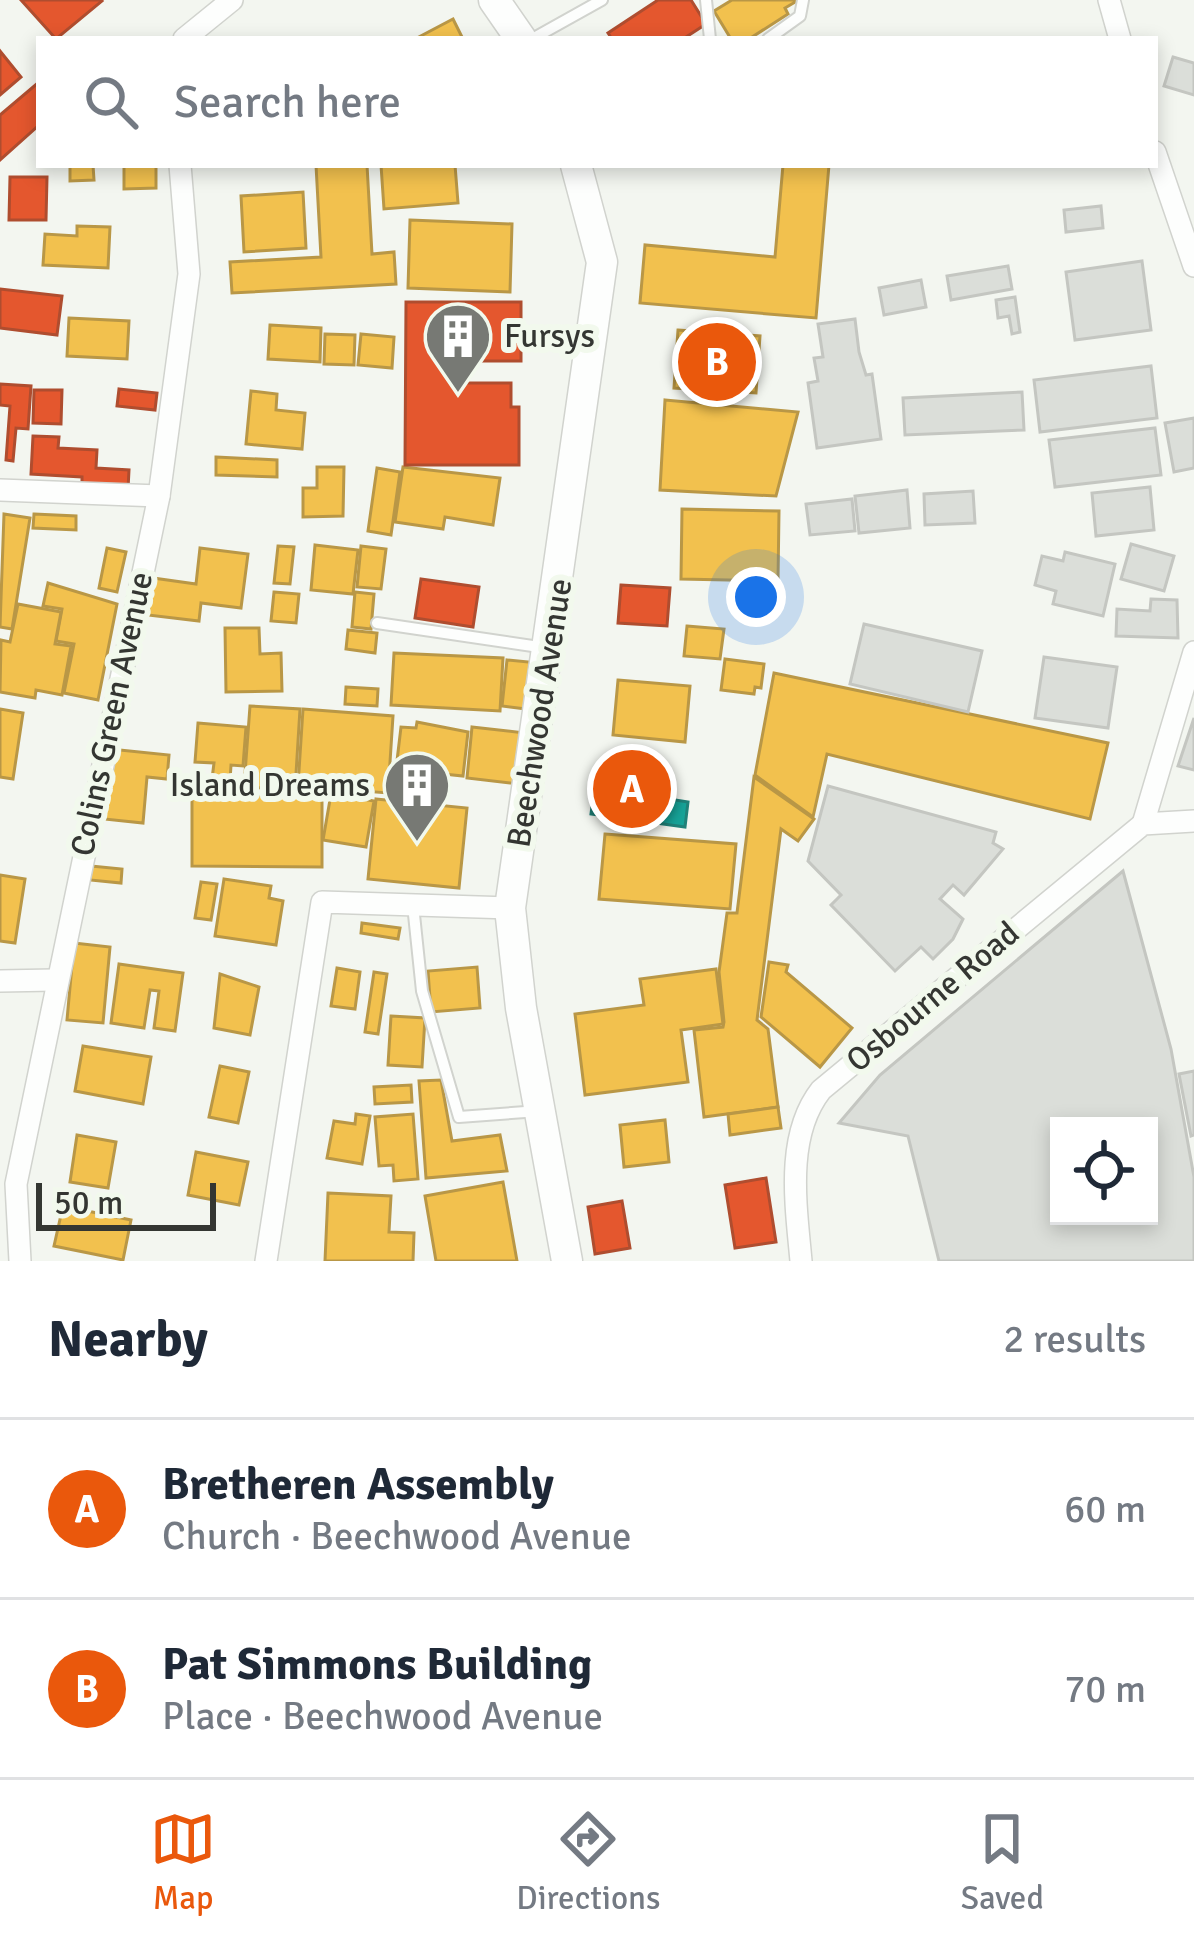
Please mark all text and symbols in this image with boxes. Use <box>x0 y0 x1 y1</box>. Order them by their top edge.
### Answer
search box <box>36 36 1158 168</box>
icon: search <box>78 69 144 135</box>
text: Search here <box>174 75 401 130</box>
building icon: Fursys <box>423 301 493 395</box>
place label: Fursys <box>504 316 595 357</box>
pin: B <box>678 317 756 407</box>
your location <box>726 567 786 627</box>
street label: Colins Green Avenue <box>62 568 162 860</box>
street label: Beechwood Avenue <box>498 576 582 850</box>
pin: A <box>593 744 671 834</box>
building icon: Island Dreams <box>382 750 452 844</box>
place label: Island Dreams <box>170 765 370 806</box>
street label: Osbourne Road <box>838 913 1028 1081</box>
map controls <box>1050 1117 1158 1225</box>
button: locate <box>1050 1117 1158 1225</box>
scale bar <box>36 1177 216 1230</box>
text: 50 m <box>54 1183 123 1224</box>
text: Nearby <box>48 1308 208 1371</box>
text: 2 results <box>1003 1315 1146 1363</box>
text: Bretheren Assembly <box>162 1457 554 1512</box>
text: A <box>75 1485 99 1533</box>
text: 60 m <box>1064 1485 1146 1533</box>
text: Church · Beechwood Avenue <box>162 1512 632 1560</box>
text: Pat Simmons Building <box>162 1637 592 1692</box>
text: B <box>75 1665 99 1713</box>
text: 70 m <box>1064 1665 1146 1713</box>
text: Place · Beechwood Avenue <box>162 1692 603 1740</box>
tab: Map <box>150 1806 216 1919</box>
tab: Directions <box>516 1806 661 1919</box>
tab: Saved <box>961 1806 1044 1919</box>

